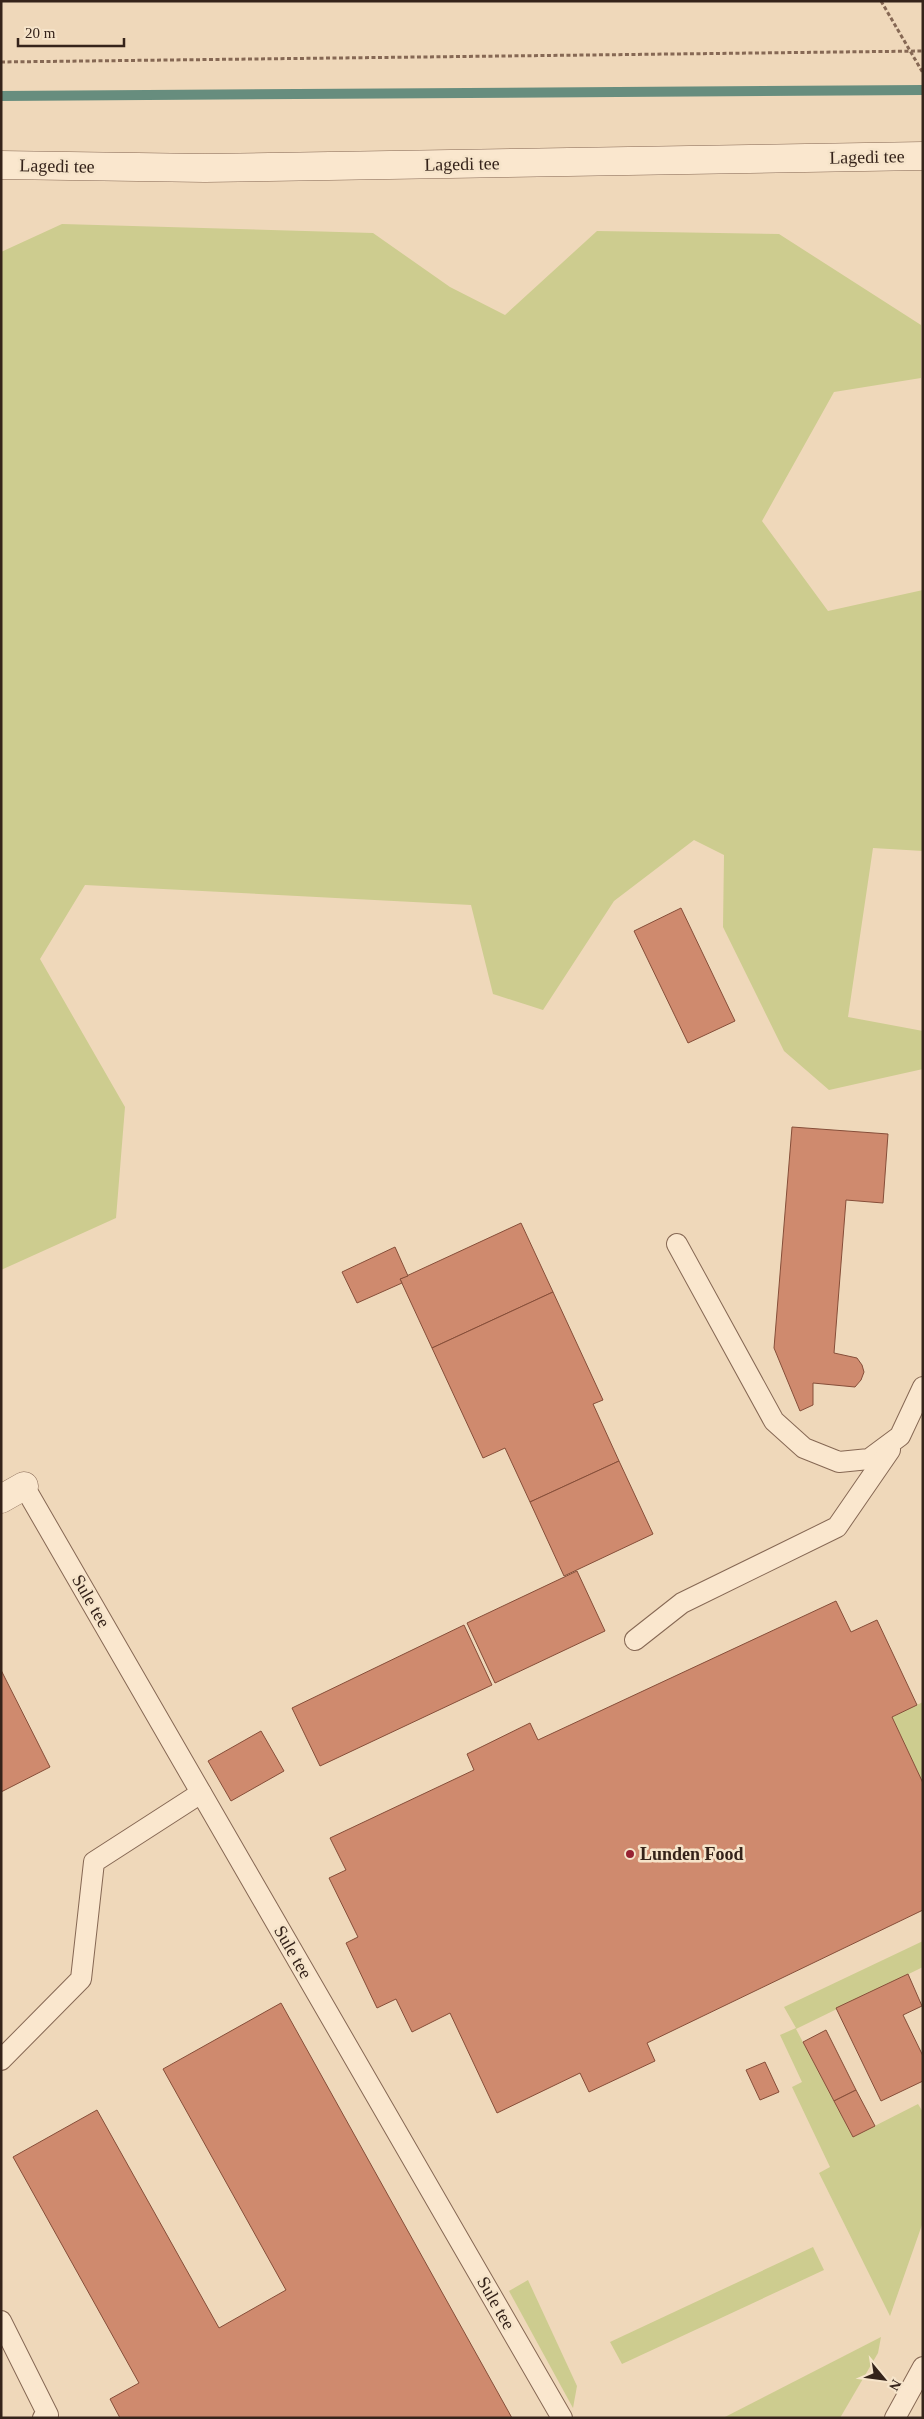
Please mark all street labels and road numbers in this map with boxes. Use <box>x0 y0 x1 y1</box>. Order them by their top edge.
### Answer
street label: Lagedi tee <box>829 146 905 168</box>
street label: Lagedi tee <box>424 153 500 175</box>
street label: Lagedi tee <box>19 155 95 177</box>
street label: Sule tee <box>68 1571 114 1631</box>
street label: Sule tee <box>270 1922 316 1982</box>
street label: Sule tee <box>473 2273 519 2333</box>

